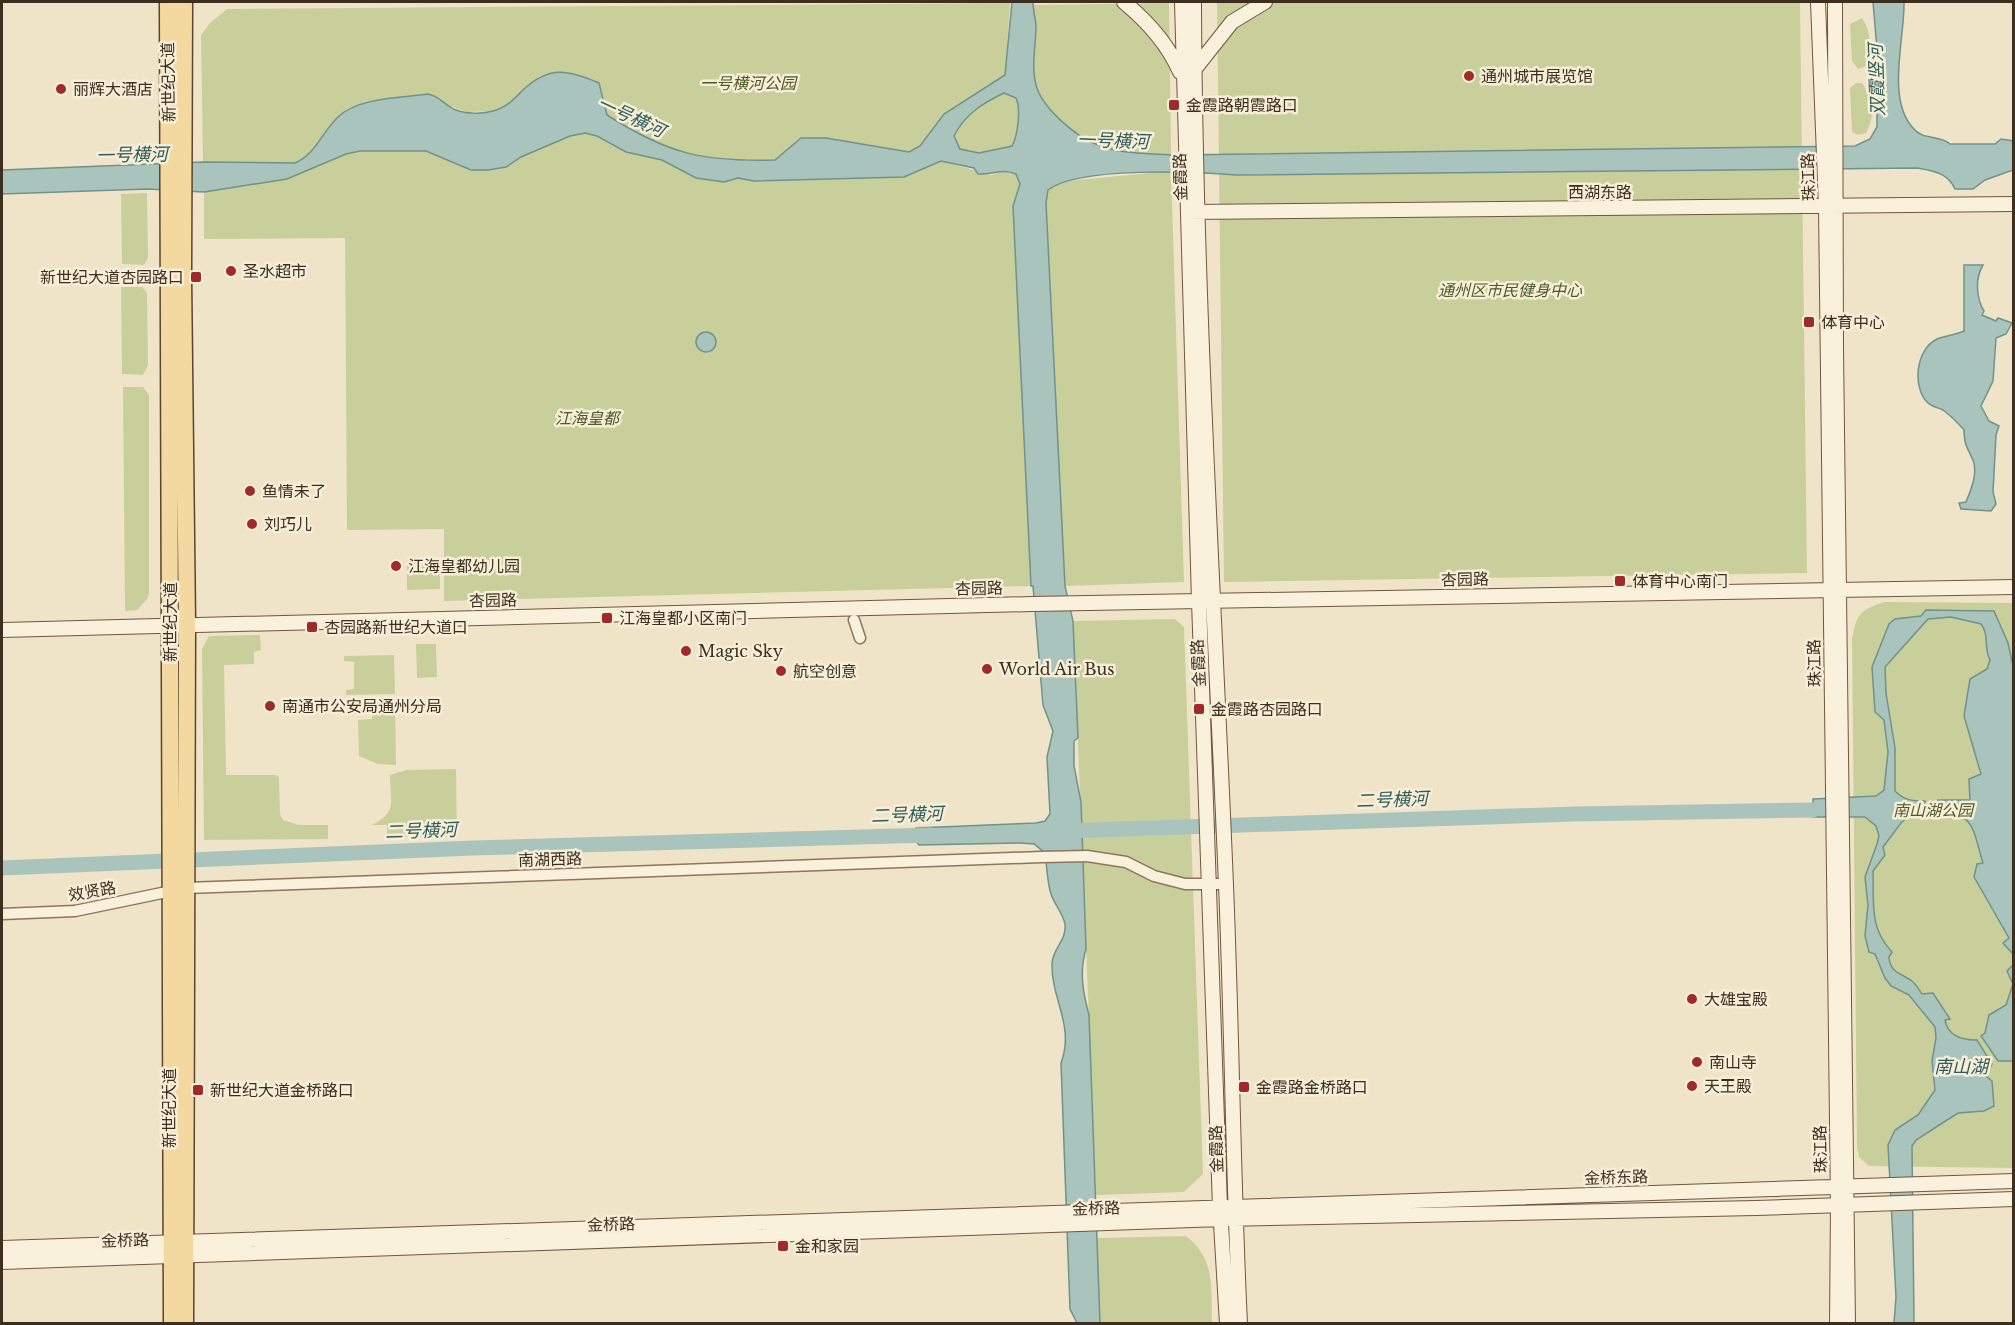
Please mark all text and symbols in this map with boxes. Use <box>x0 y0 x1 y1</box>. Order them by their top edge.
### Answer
water label: 双霞竖河 <box>1865 41 1889 116</box>
street label: 新世纪大道 <box>157 42 179 122</box>
place label: 通州城市展览馆 <box>1481 66 1593 86</box>
marker: 通州城市展览馆 <box>1462 69 1476 83</box>
park label: 一号横河公园 <box>700 73 798 93</box>
place label: 丽辉大酒店 <box>73 79 153 99</box>
marker: 丽辉大酒店 <box>54 82 68 96</box>
water label: 一号横河 <box>594 92 671 143</box>
place label: 金霞路朝霞路口 <box>1186 95 1298 115</box>
marker: 金霞路朝霞路口 <box>1167 98 1181 112</box>
water label: 一号横河 <box>1077 129 1152 153</box>
water label: 一号横河 <box>96 143 171 167</box>
street label: 金霞路 <box>1169 153 1191 201</box>
street label: 珠江路 <box>1797 153 1819 201</box>
street label: 西湖东路 <box>1568 182 1632 202</box>
place label: 圣水超市 <box>243 261 307 281</box>
marker: 圣水超市 <box>224 264 238 278</box>
place label: 新世纪大道杏园路口 <box>40 267 184 287</box>
marker: 新世纪大道杏园路口 <box>189 270 203 284</box>
park label: 通州区市民健身中心 <box>1438 280 1583 300</box>
place label: 体育中心 <box>1821 312 1885 332</box>
marker: 体育中心 <box>1802 315 1816 329</box>
park label: 江海皇都 <box>555 408 622 428</box>
place label: 鱼情未了 <box>262 481 326 501</box>
marker: 鱼情未了 <box>243 484 257 498</box>
place label: 刘巧儿 <box>264 514 312 534</box>
marker: 刘巧儿 <box>245 517 259 531</box>
place label: 江海皇都幼儿园 <box>408 556 520 576</box>
marker: 江海皇都幼儿园 <box>389 559 403 573</box>
street label: 杏园路 <box>1441 569 1489 589</box>
place label: 体育中心南门 <box>1632 571 1728 591</box>
marker: 体育中心南门 <box>1613 574 1627 588</box>
street label: 杏园路 <box>955 578 1003 598</box>
street label: 新世纪大道 <box>160 582 180 662</box>
street label: 杏园路 <box>469 590 517 610</box>
place label: 江海皇都小区南门 <box>619 608 747 628</box>
marker: 江海皇都小区南门 <box>600 611 614 625</box>
place label: 杏园路新世纪大道口 <box>324 617 468 637</box>
marker: 杏园路新世纪大道口 <box>305 620 319 634</box>
street label: 金霞路 <box>1187 639 1209 687</box>
street label: 珠江路 <box>1804 639 1824 687</box>
place label: Magic Sky <box>698 641 784 661</box>
marker: Magic Sky <box>679 644 693 658</box>
place label: World Air Bus <box>998 659 1114 679</box>
place label: 航空创意 <box>793 661 857 681</box>
marker: World Air Bus <box>980 662 994 676</box>
marker: 航空创意 <box>774 664 788 678</box>
place label: 南通市公安局通州分局 <box>282 696 442 716</box>
marker: 南通市公安局通州分局 <box>263 699 277 713</box>
place label: 金霞路杏园路口 <box>1211 699 1323 719</box>
marker: 金霞路杏园路口 <box>1192 702 1206 716</box>
water label: 二号横河 <box>1356 788 1431 812</box>
park label: 南山湖公园 <box>1893 800 1975 820</box>
water label: 二号横河 <box>871 803 946 827</box>
water label: 二号横河 <box>385 819 460 843</box>
street label: 南湖西路 <box>518 848 582 870</box>
street label: 效贤路 <box>67 877 117 905</box>
place label: 大雄宝殿 <box>1704 989 1768 1009</box>
marker: 大雄宝殿 <box>1685 992 1699 1006</box>
place label: 南山寺 <box>1709 1052 1757 1072</box>
marker: 南山寺 <box>1690 1055 1704 1069</box>
water label: 南山湖 <box>1934 1056 1991 1078</box>
street label: 新世纪大道 <box>159 1068 179 1148</box>
place label: 天王殿 <box>1704 1076 1752 1096</box>
place label: 金霞路金桥路口 <box>1256 1077 1368 1097</box>
marker: 天王殿 <box>1685 1079 1699 1093</box>
place label: 新世纪大道金桥路口 <box>210 1080 354 1100</box>
marker: 金霞路金桥路口 <box>1237 1080 1251 1094</box>
marker: 新世纪大道金桥路口 <box>191 1083 205 1097</box>
street label: 金霞路 <box>1205 1125 1227 1173</box>
street label: 珠江路 <box>1810 1125 1830 1173</box>
street label: 金桥东路 <box>1584 1166 1648 1188</box>
street label: 金桥路 <box>1072 1197 1120 1219</box>
street label: 金桥路 <box>587 1213 635 1235</box>
street label: 金桥路 <box>101 1229 149 1251</box>
place label: 金和家园 <box>795 1236 859 1256</box>
marker: 金和家园 <box>776 1239 790 1253</box>

